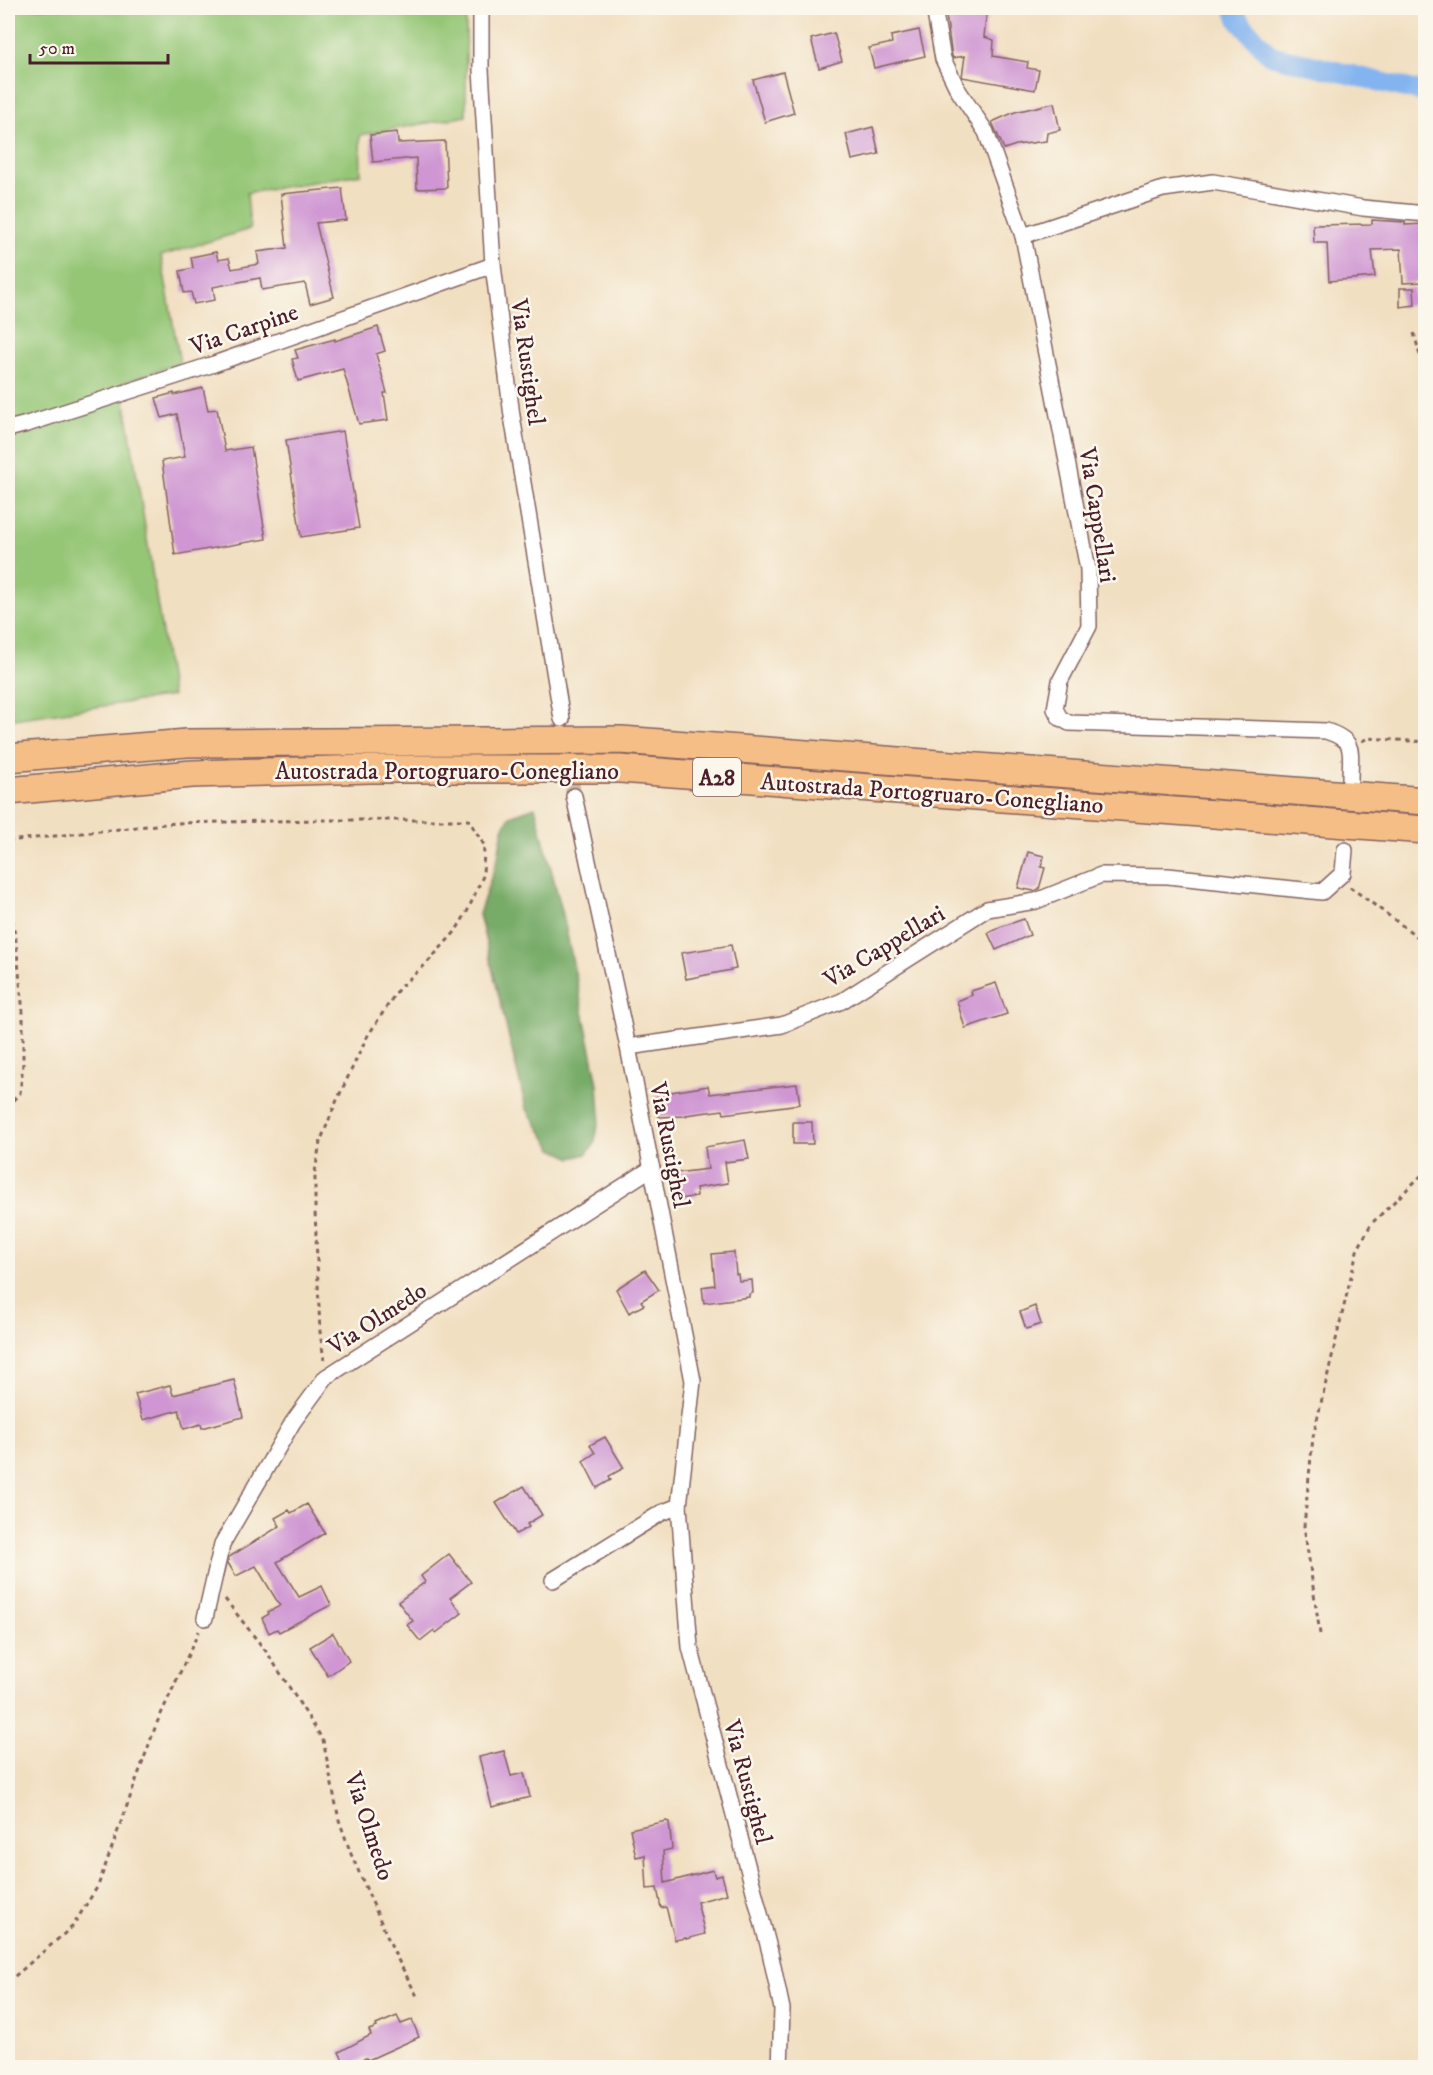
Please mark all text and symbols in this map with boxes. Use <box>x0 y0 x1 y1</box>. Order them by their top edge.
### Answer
scale bar <box>30 27 168 65</box>
text: 50 m <box>39 38 75 60</box>
street label: Via Rustighel <box>503 296 551 428</box>
street label: Via Carpine <box>185 297 302 363</box>
street label: Via Cappellari <box>1071 444 1123 585</box>
street label: Autostrada Portogruaro-Conegliano <box>275 757 619 787</box>
road number: A28 <box>693 758 741 796</box>
street label: Autostrada Portogruaro-Conegliano <box>759 767 1105 821</box>
street label: Via Cappellari <box>817 899 951 995</box>
street label: Via Rustighel <box>642 1079 696 1211</box>
street label: Via Olmedo <box>322 1276 433 1362</box>
street label: Via Rustighel <box>716 1716 778 1848</box>
street label: Via Olmedo <box>337 1767 401 1884</box>

